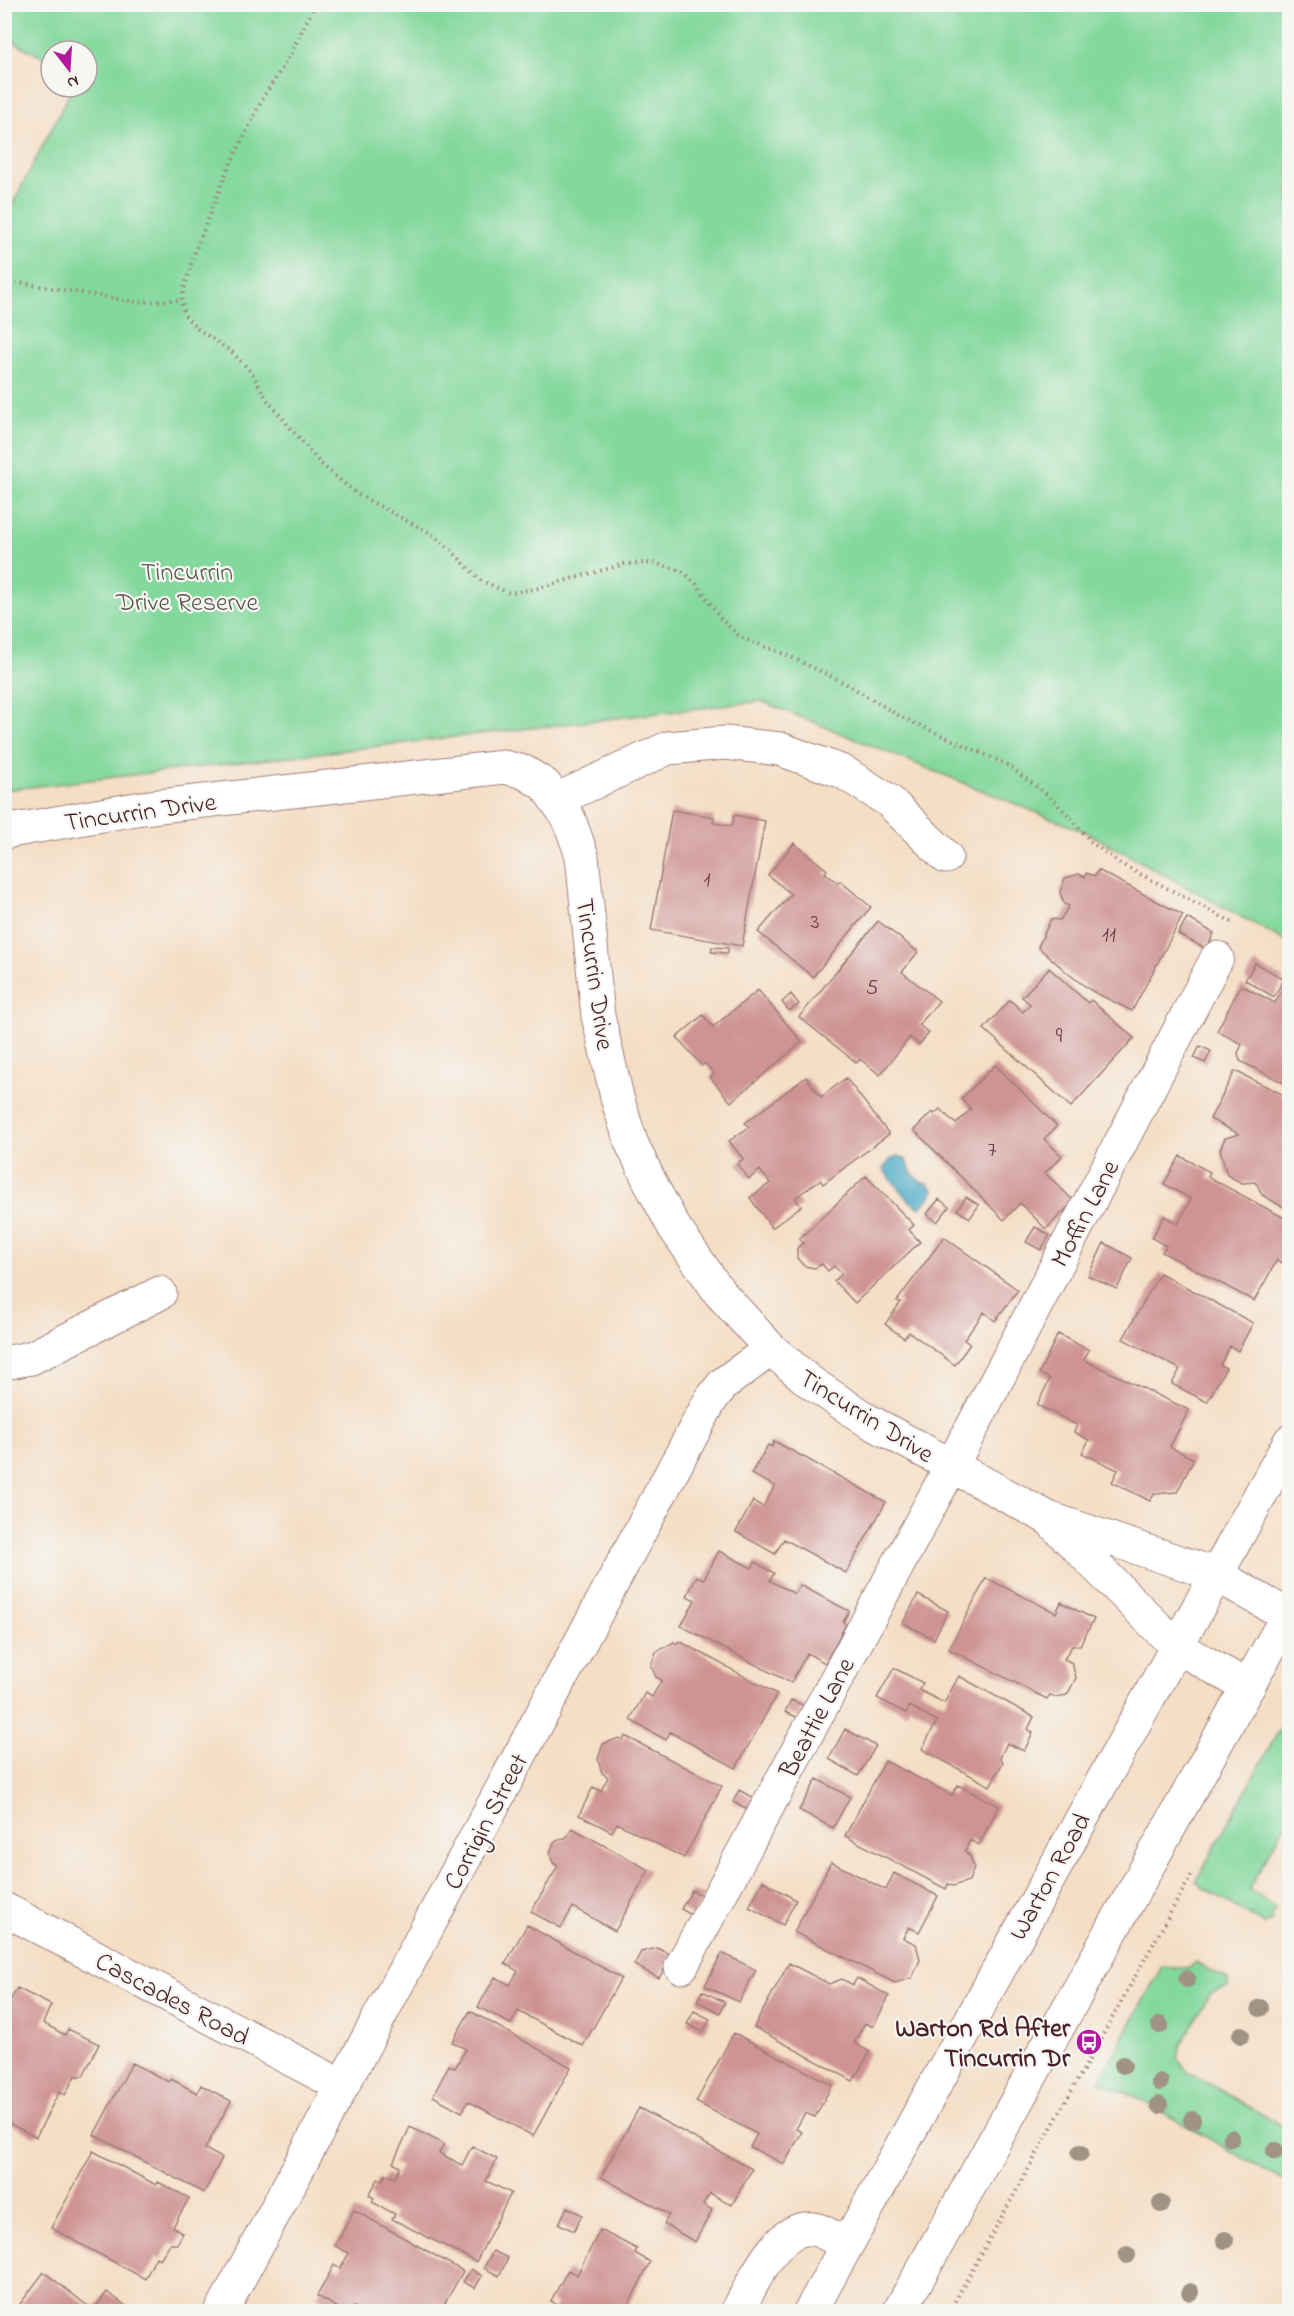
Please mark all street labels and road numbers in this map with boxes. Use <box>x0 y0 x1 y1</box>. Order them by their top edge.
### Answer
street label: Tincurrin Drive <box>62 784 219 843</box>
street label: Tincurrin Drive <box>564 896 623 1053</box>
street label: Moffin Lane <box>1042 1154 1131 1275</box>
street label: Tincurrin Drive <box>790 1361 941 1474</box>
street label: Beattie Lane <box>771 1651 866 1786</box>
street label: Corrigin Street <box>436 1747 540 1897</box>
street label: Warton Road <box>1001 1807 1102 1948</box>
street label: Cascades Road <box>88 1944 256 2057</box>

